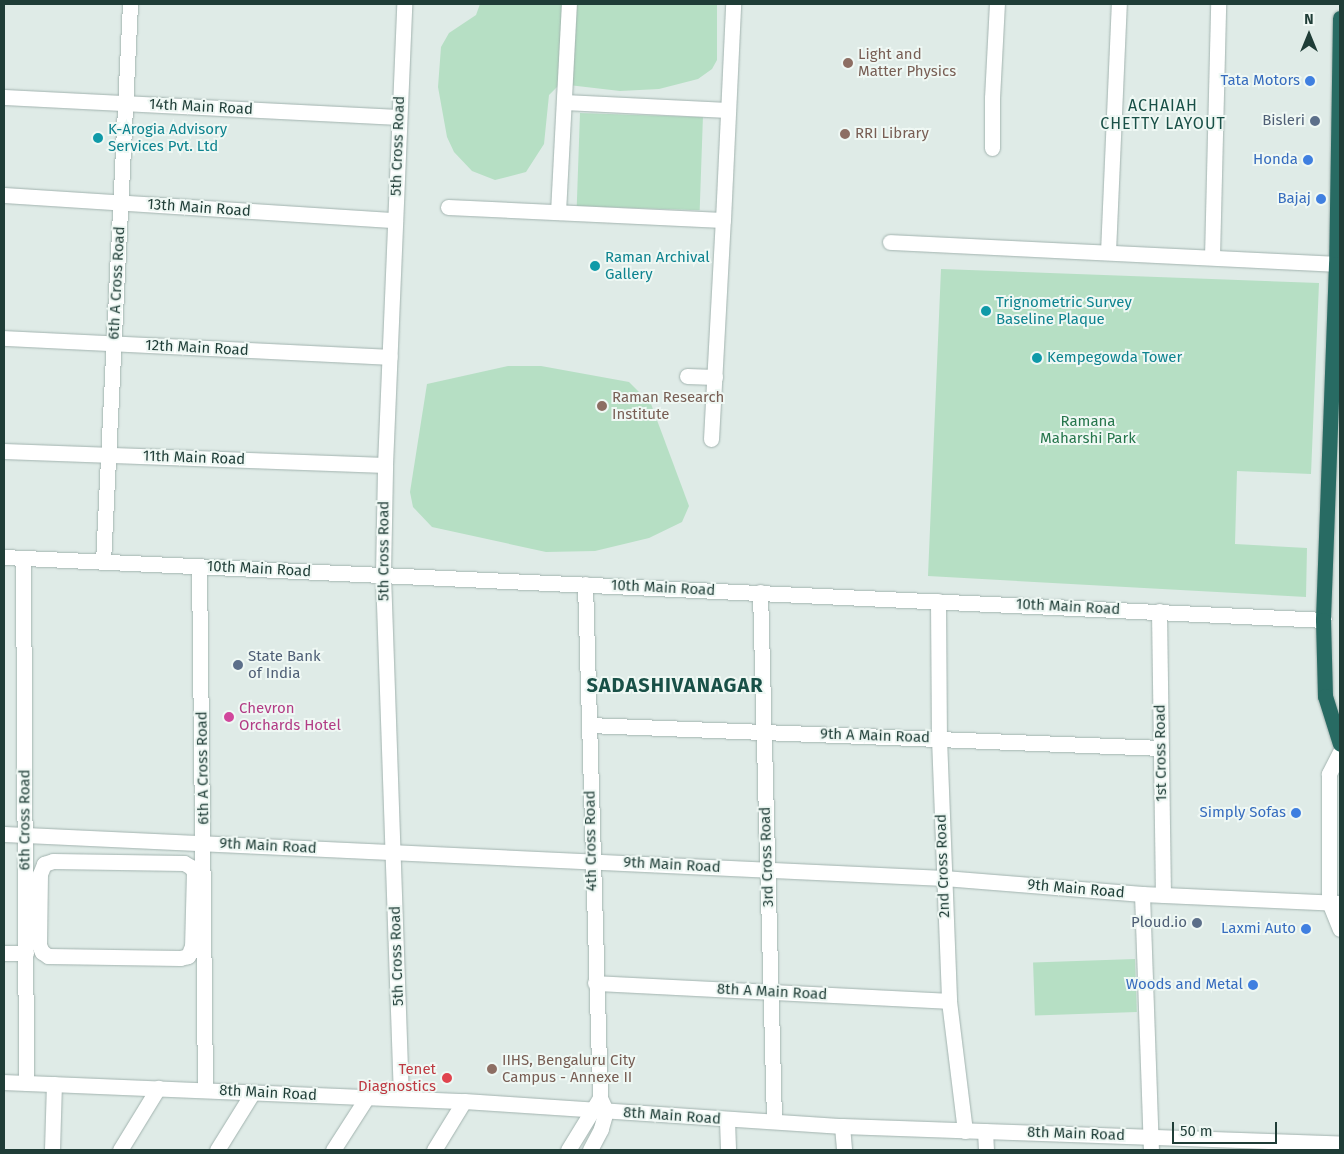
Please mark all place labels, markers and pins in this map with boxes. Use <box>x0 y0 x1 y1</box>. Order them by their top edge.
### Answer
place label: Light and Matter Physics <box>858 45 956 80</box>
marker: Light and Matter Physics <box>842 57 854 69</box>
place label: Tata Motors <box>1220 72 1300 90</box>
marker: Tata Motors <box>1304 75 1316 87</box>
place label: Bisleri <box>1262 112 1305 130</box>
marker: Bisleri <box>1309 115 1321 127</box>
place label: K-Arogia Advisory Services Pvt. Ltd <box>108 120 227 155</box>
place label: RRI Library <box>855 125 929 143</box>
marker: RRI Library <box>839 128 851 140</box>
marker: K-Arogia Advisory Services Pvt. Ltd <box>92 132 104 144</box>
place label: Honda <box>1253 151 1298 169</box>
marker: Honda <box>1302 154 1314 166</box>
place label: Bajaj <box>1277 190 1311 208</box>
marker: Bajaj <box>1315 193 1327 205</box>
place label: Raman Archival Gallery <box>605 248 710 283</box>
marker: Raman Archival Gallery <box>589 260 601 272</box>
place label: Trignometric Survey Baseline Plaque <box>996 293 1132 328</box>
marker: Trignometric Survey Baseline Plaque <box>980 305 992 317</box>
place label: Kempegowda Tower <box>1047 349 1182 367</box>
marker: Kempegowda Tower <box>1031 352 1043 364</box>
place label: Raman Research Institute <box>612 388 724 423</box>
marker: Raman Research Institute <box>596 400 608 412</box>
place label: State Bank of India <box>248 647 321 682</box>
marker: State Bank of India <box>232 659 244 671</box>
place label: Chevron Orchards Hotel <box>239 699 341 734</box>
marker: Chevron Orchards Hotel <box>223 711 235 723</box>
place label: Simply Sofas <box>1200 804 1286 822</box>
marker: Simply Sofas <box>1290 807 1302 819</box>
place label: Ploud.io <box>1131 914 1187 932</box>
marker: Ploud.io <box>1191 917 1203 929</box>
place label: Laxmi Auto <box>1221 920 1296 938</box>
marker: Laxmi Auto <box>1300 923 1312 935</box>
place label: Woods and Metal <box>1126 976 1243 994</box>
marker: Woods and Metal <box>1247 979 1259 991</box>
place label: IIHS, Bengaluru City Campus - Annexe II <box>502 1051 635 1086</box>
place label: Tenet Diagnostics <box>358 1060 436 1095</box>
marker: IIHS, Bengaluru City Campus - Annexe II <box>486 1063 498 1075</box>
marker: Tenet Diagnostics <box>440 1071 454 1085</box>

